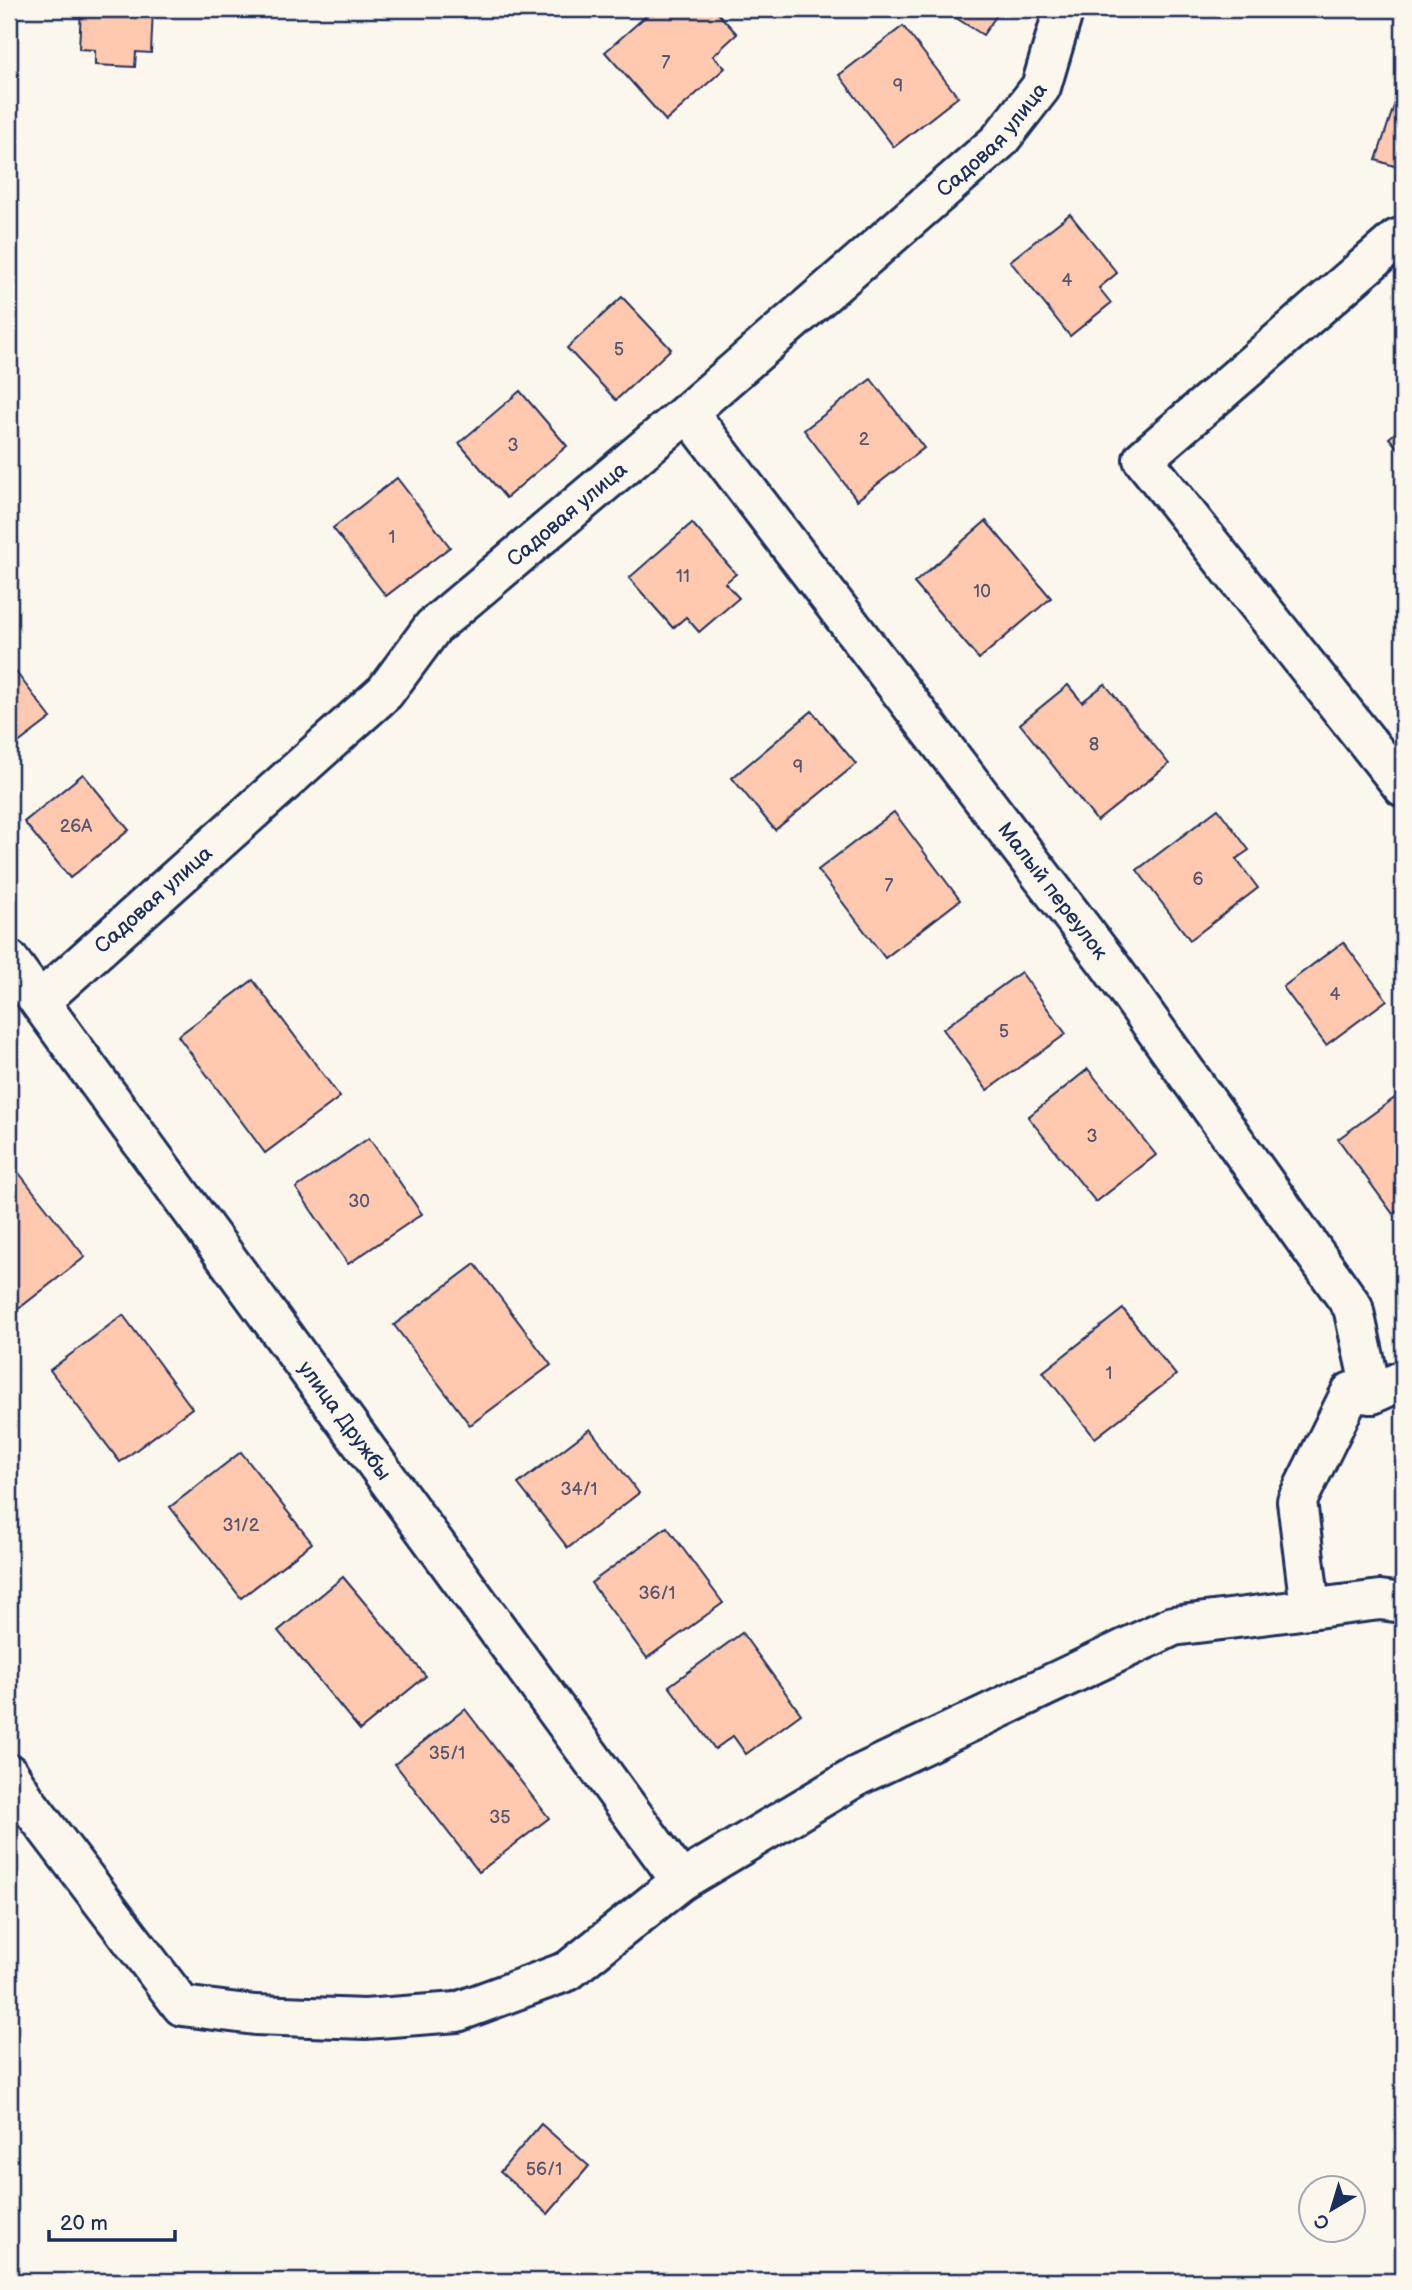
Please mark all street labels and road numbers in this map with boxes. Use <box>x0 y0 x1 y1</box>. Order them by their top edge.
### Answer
street label: Садовая улица <box>932 77 1053 202</box>
street label: Садовая улица <box>502 456 632 572</box>
street label: Малый переулок <box>993 817 1113 964</box>
street label: Садовая улица <box>89 840 218 959</box>
street label: улица Дружбы <box>293 1356 397 1485</box>

